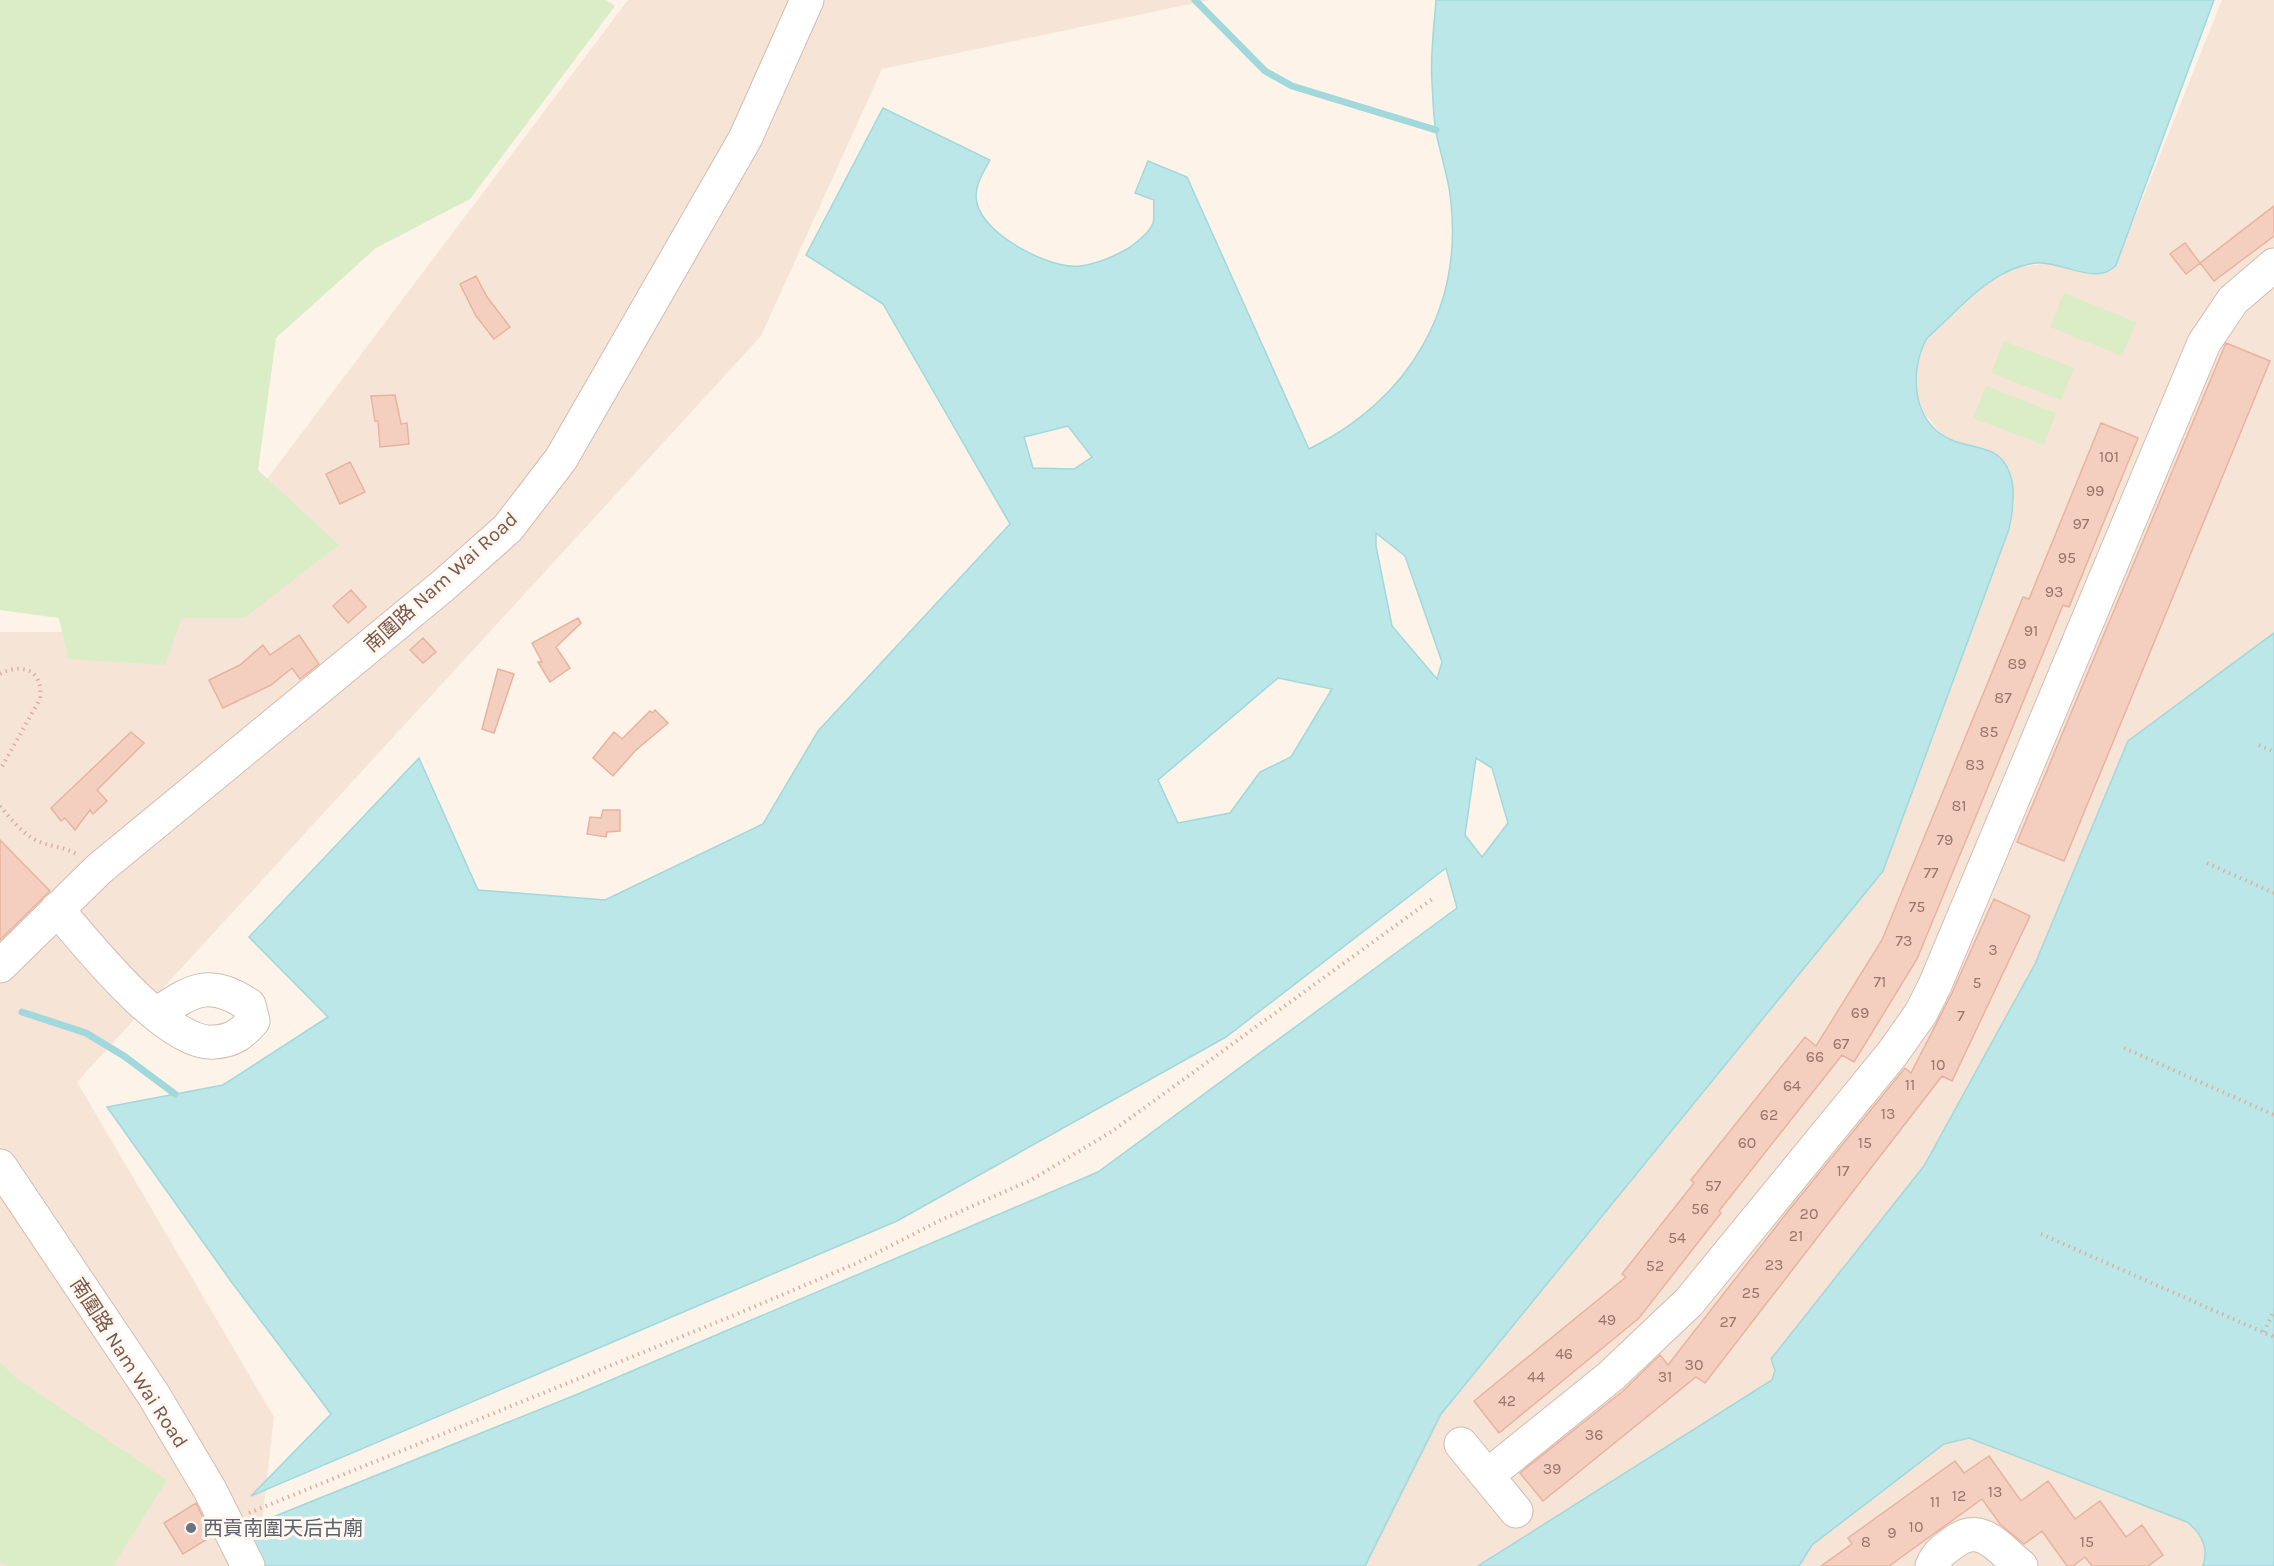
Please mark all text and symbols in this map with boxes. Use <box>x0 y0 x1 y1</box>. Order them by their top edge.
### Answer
house number: 101 <box>2099 447 2119 466</box>
house number: 99 <box>2086 481 2104 500</box>
street label: 南圍路 Nam Wai Road <box>360 507 522 657</box>
house number: 97 <box>2073 514 2090 533</box>
house number: 95 <box>2058 548 2076 567</box>
house number: 93 <box>2045 582 2063 601</box>
house number: 91 <box>2024 621 2038 640</box>
house number: 89 <box>2007 654 2027 673</box>
house number: 87 <box>1994 688 2012 707</box>
house number: 85 <box>1980 722 1998 741</box>
house number: 83 <box>1965 755 1985 774</box>
house number: 81 <box>1951 796 1967 815</box>
house number: 79 <box>1937 830 1953 849</box>
house number: 77 <box>1923 863 1939 882</box>
house number: 75 <box>1909 897 1925 916</box>
house number: 73 <box>1896 931 1912 950</box>
house number: 3 <box>1988 940 1998 959</box>
house number: 71 <box>1874 972 1886 991</box>
house number: 5 <box>1972 973 1982 992</box>
house number: 69 <box>1851 1003 1869 1022</box>
house number: 7 <box>1957 1006 1965 1025</box>
house number: 67 <box>1833 1034 1850 1053</box>
house number: 66 <box>1806 1047 1824 1066</box>
house number: 10 <box>1931 1055 1945 1074</box>
house number: 11 <box>1905 1075 1915 1094</box>
house number: 64 <box>1783 1076 1801 1095</box>
house number: 13 <box>1881 1104 1895 1123</box>
house number: 62 <box>1760 1105 1778 1124</box>
house number: 60 <box>1738 1133 1756 1152</box>
house number: 15 <box>1858 1133 1872 1152</box>
house number: 17 <box>1837 1161 1850 1180</box>
house number: 57 <box>1705 1176 1722 1195</box>
house number: 56 <box>1691 1199 1709 1218</box>
house number: 20 <box>1800 1204 1818 1223</box>
house number: 21 <box>1789 1226 1803 1245</box>
house number: 54 <box>1668 1228 1686 1247</box>
house number: 23 <box>1765 1255 1783 1274</box>
house number: 52 <box>1646 1256 1664 1275</box>
street label: 南圍路 Nam Wai Road <box>65 1274 193 1452</box>
house number: 25 <box>1742 1283 1760 1302</box>
house number: 49 <box>1598 1310 1616 1329</box>
house number: 27 <box>1720 1312 1737 1331</box>
house number: 46 <box>1555 1344 1573 1363</box>
house number: 30 <box>1685 1355 1703 1374</box>
house number: 44 <box>1527 1367 1545 1386</box>
house number: 31 <box>1658 1367 1672 1386</box>
house number: 42 <box>1498 1391 1516 1410</box>
house number: 36 <box>1585 1425 1603 1444</box>
house number: 39 <box>1543 1459 1561 1478</box>
house number: 13 <box>1988 1482 2002 1501</box>
house number: 12 <box>1952 1486 1966 1505</box>
house number: 11 <box>1930 1492 1940 1511</box>
place label: 西貢南圍天后古廟 <box>203 1517 363 1540</box>
house number: 10 <box>1909 1517 1923 1536</box>
marker: 西貢南圍天后古廟 <box>184 1521 198 1535</box>
house number: 9 <box>1887 1523 1897 1542</box>
house number: 8 <box>1861 1532 1871 1551</box>
house number: 15 <box>2080 1532 2094 1551</box>

